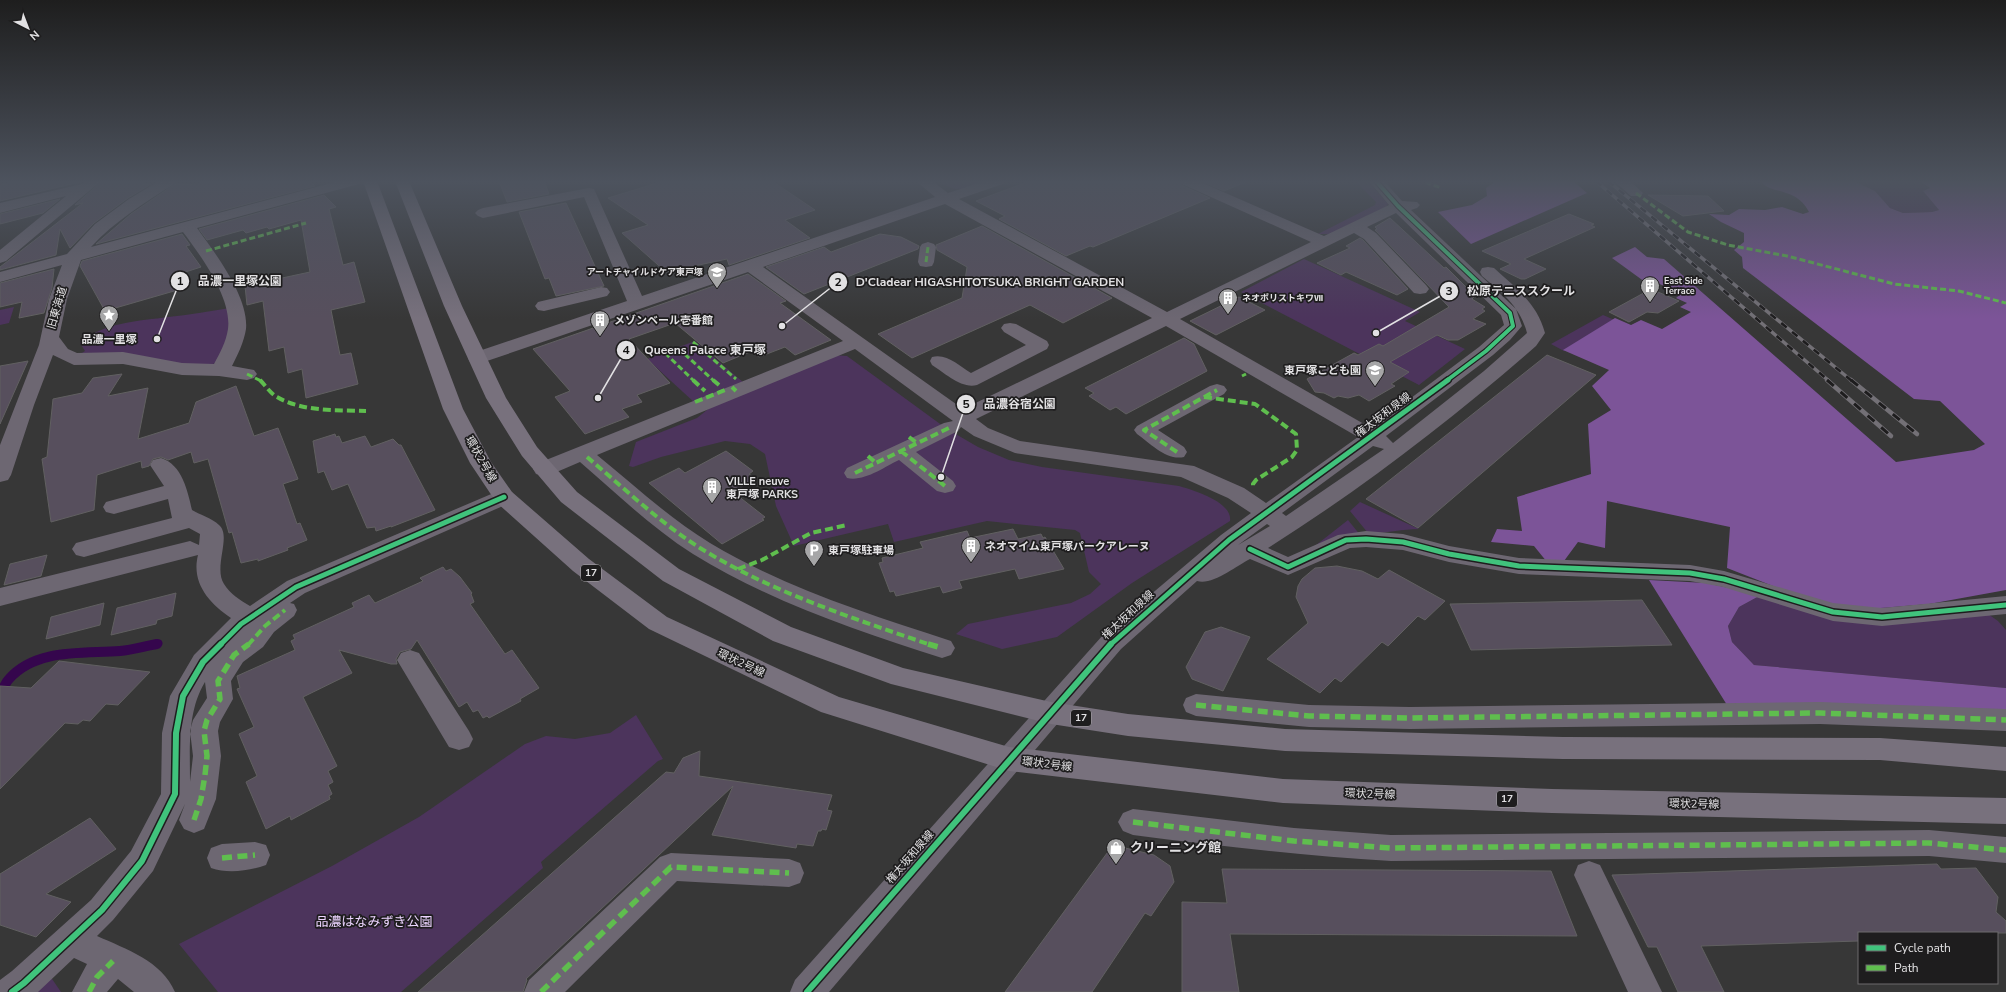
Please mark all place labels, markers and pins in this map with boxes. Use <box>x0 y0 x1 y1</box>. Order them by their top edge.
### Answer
school or university icon: アートチャイルドケア東戸塚 <box>706 261 728 289</box>
place label: アートチャイルドケア東戸塚 <box>587 266 703 278</box>
callout: 品濃一里塚公園 <box>170 269 290 293</box>
callout: D'Cladear HIGASHITOTSUKA BRIGHT GARDEN <box>828 270 1132 294</box>
building icon: East Side Terrace <box>1639 275 1661 303</box>
place label: East Side Terrace <box>1664 275 1703 297</box>
callout: 松原テニススクール <box>1439 279 1583 303</box>
building icon: ネオポリストキワⅦ <box>1217 287 1239 315</box>
place label: ネオポリストキワⅦ <box>1242 292 1323 304</box>
place icon: 品濃一里塚 <box>98 304 120 332</box>
building icon: メゾンベール壱番館 <box>589 309 611 337</box>
place label: メゾンベール壱番館 <box>614 313 713 328</box>
place label: 品濃一里塚 <box>82 332 137 347</box>
callout: Queens Palace 東戸塚 <box>616 338 774 362</box>
school or university icon: 東戸塚こども園 <box>1364 359 1386 387</box>
place label: 東戸塚こども園 <box>1284 363 1361 378</box>
callout: 品濃谷宿公園 <box>956 392 1064 416</box>
place label: VILLE neuve 東戸塚 PARKS <box>725 474 798 502</box>
building icon: VILLE neuve 東戸塚 PARKS <box>701 476 723 504</box>
building icon: ネオマイム東戸塚パークアレーヌ <box>960 535 982 563</box>
parking icon: 東戸塚駐車場 <box>803 539 825 567</box>
place label: ネオマイム東戸塚パークアレーヌ <box>985 539 1150 554</box>
place label: 東戸塚駐車場 <box>828 543 894 558</box>
shop icon: クリーニング館 <box>1105 837 1127 865</box>
place label: クリーニング館 <box>1130 839 1221 857</box>

